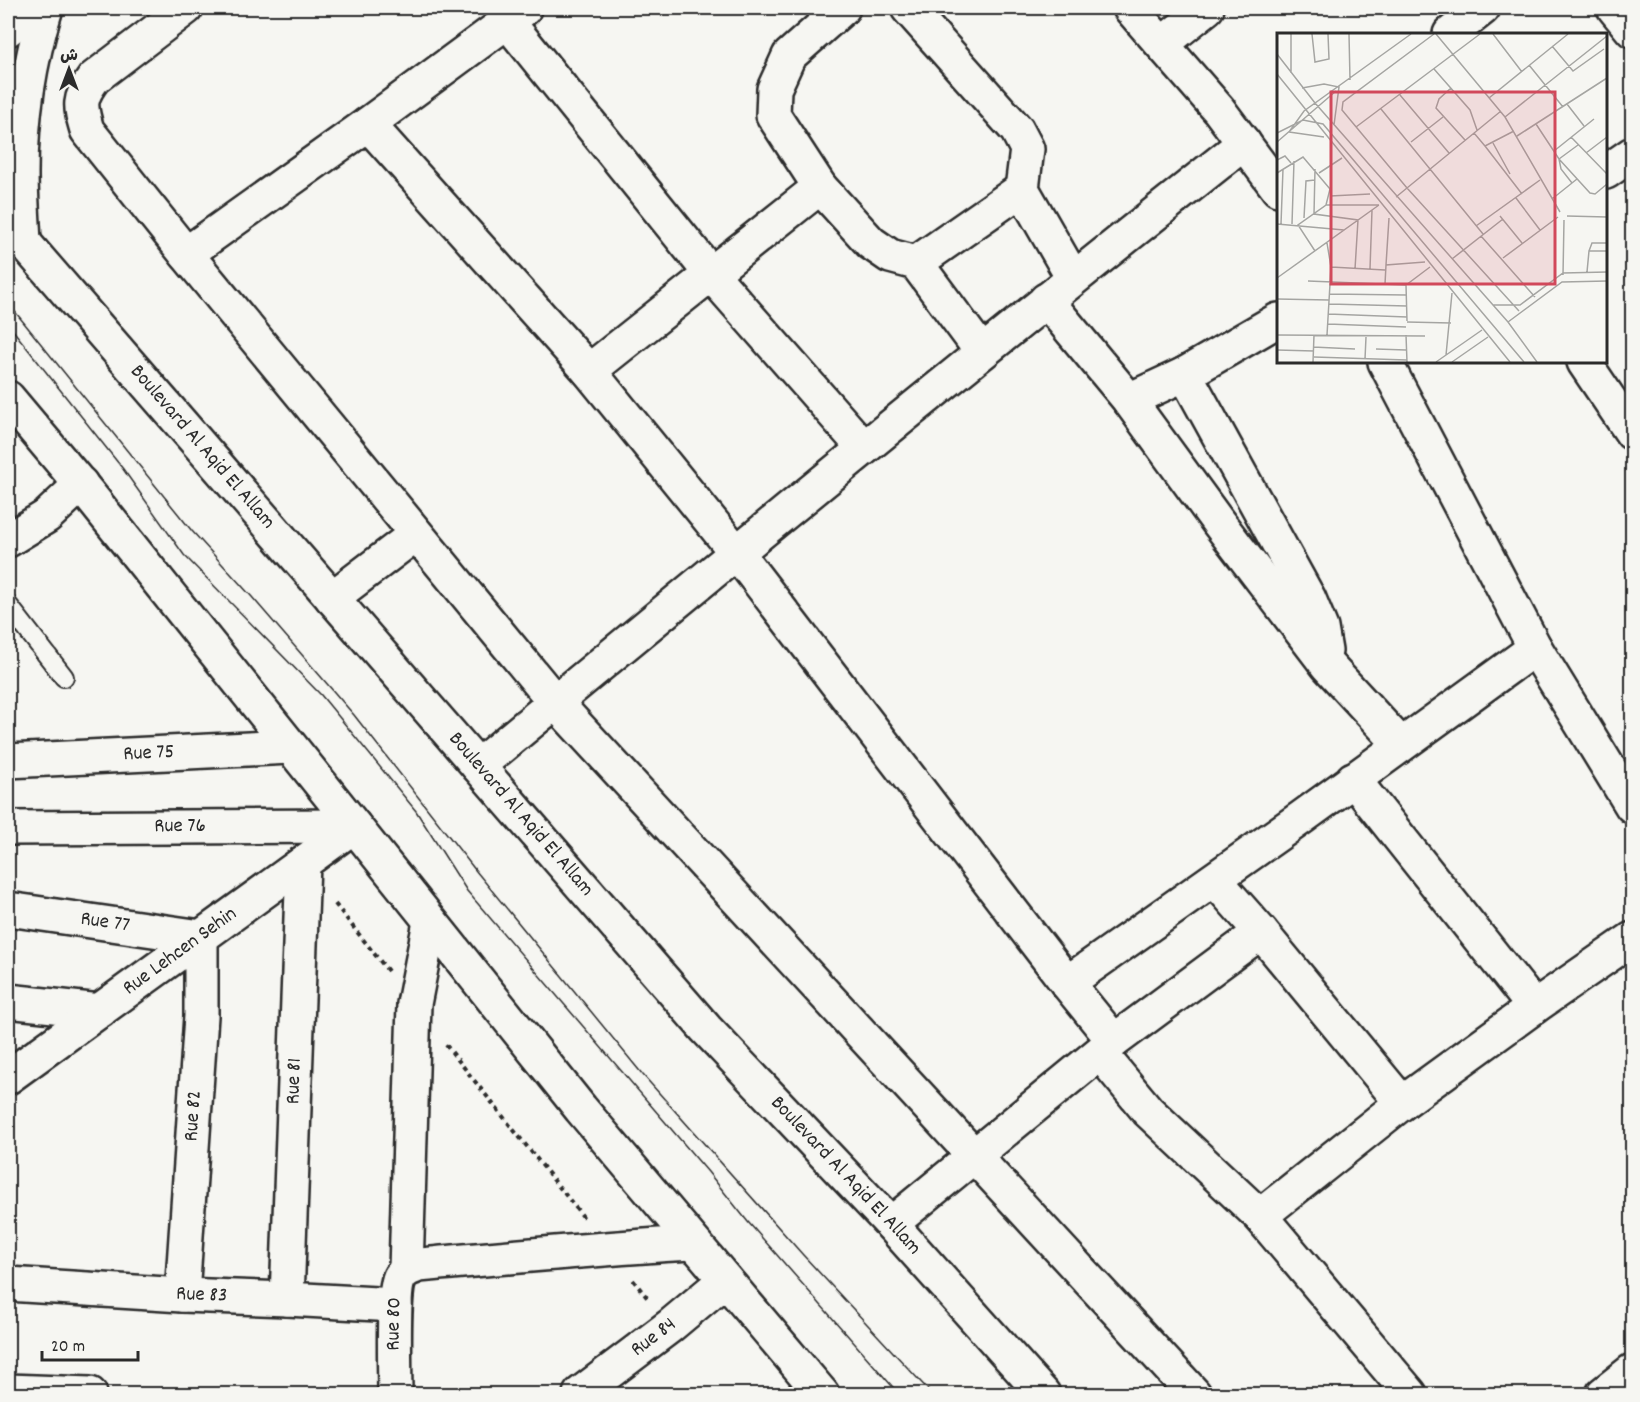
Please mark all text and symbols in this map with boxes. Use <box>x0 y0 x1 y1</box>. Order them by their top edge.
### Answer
inset map <box>1277 33 1607 363</box>
north arrow <box>39 39 99 99</box>
text: ش <box>60 45 78 68</box>
street label: Boulevard Al Aqid El Allam <box>122 359 282 537</box>
street label: Boulevard Al Aqid El Allam <box>440 726 600 904</box>
street label: Rue 75 <box>123 738 175 770</box>
street label: Rue 76 <box>154 812 206 842</box>
street label: Rue Lehcen Sehin <box>117 900 244 1004</box>
street label: Rue 77 <box>78 905 132 941</box>
street label: Rue 81 <box>279 1057 311 1105</box>
street label: Rue 82 <box>177 1090 211 1142</box>
street label: Boulevard Al Aqid El Allam <box>762 1090 928 1263</box>
street label: Rue 83 <box>175 1280 228 1312</box>
street label: Rue 80 <box>379 1296 411 1351</box>
street label: Rue 84 <box>625 1311 684 1365</box>
scale bar <box>42 1324 138 1362</box>
text: 20 m <box>51 1335 85 1360</box>

